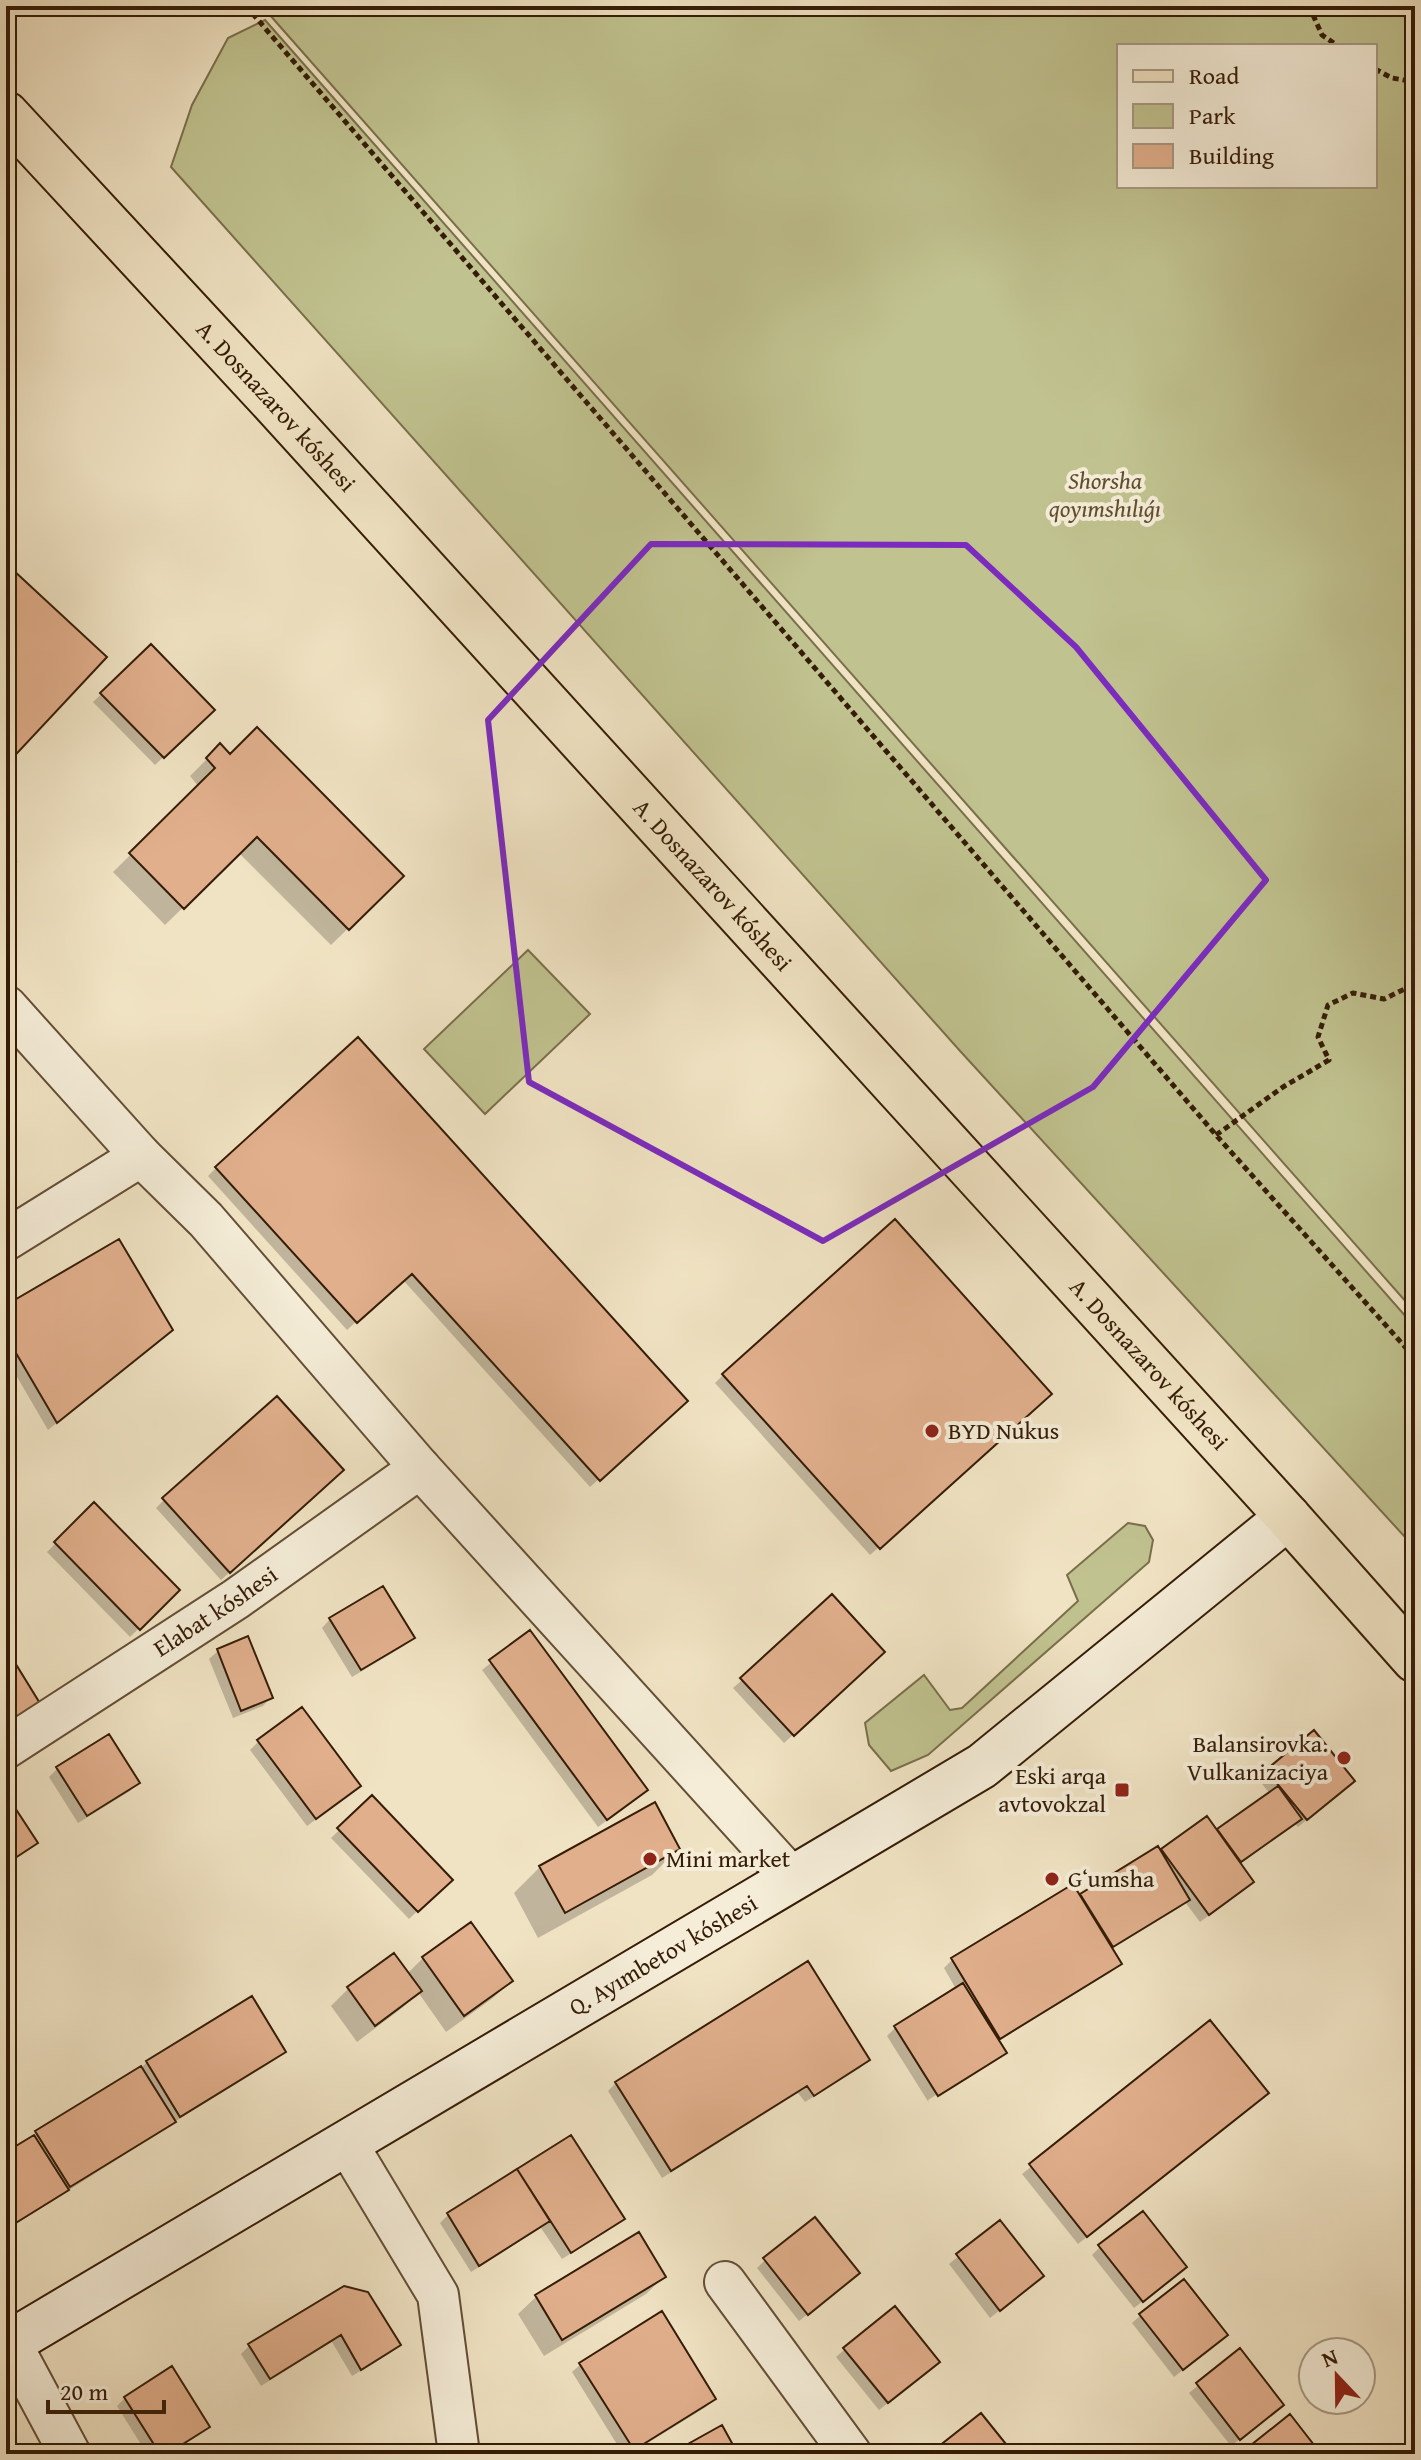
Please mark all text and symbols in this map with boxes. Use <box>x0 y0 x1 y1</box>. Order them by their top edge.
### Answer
legend <box>1117 44 1377 188</box>
text: Road <box>1189 58 1239 93</box>
text: Park <box>1189 98 1236 133</box>
text: Building <box>1189 138 1274 173</box>
street label: A. Dosnazarov kóshesi <box>188 312 365 500</box>
park label: Shorsha qoyımshılıǵı <box>1049 463 1161 526</box>
street label: A. Dosnazarov kóshesi <box>625 791 801 979</box>
street label: A. Dosnazarov kóshesi <box>1062 1270 1237 1458</box>
place label: BYD Nukus <box>948 1413 1059 1448</box>
marker: BYD Nukus <box>923 1422 941 1440</box>
street label: Elabat kóshesi <box>146 1557 285 1665</box>
place label: Balansirovka. Vulkanizaciya <box>1187 1726 1329 1789</box>
marker: Balansirovka. Vulkanizaciya <box>1335 1749 1353 1767</box>
place label: Eski arqa avtovokzal <box>998 1758 1107 1821</box>
marker: Eski arqa avtovokzal <box>1113 1781 1131 1799</box>
place label: Mini market <box>666 1841 791 1876</box>
marker: Mini market <box>641 1850 659 1868</box>
place label: Gʻumsha <box>1068 1861 1155 1896</box>
marker: Gʻumsha <box>1043 1870 1061 1888</box>
street label: Q. Ayımbetov kóshesi <box>562 1885 764 2024</box>
north arrow <box>1297 2336 1377 2416</box>
text: N <box>1317 2340 1343 2375</box>
scale bar <box>48 2364 164 2414</box>
text: 20 m <box>60 2374 108 2409</box>

